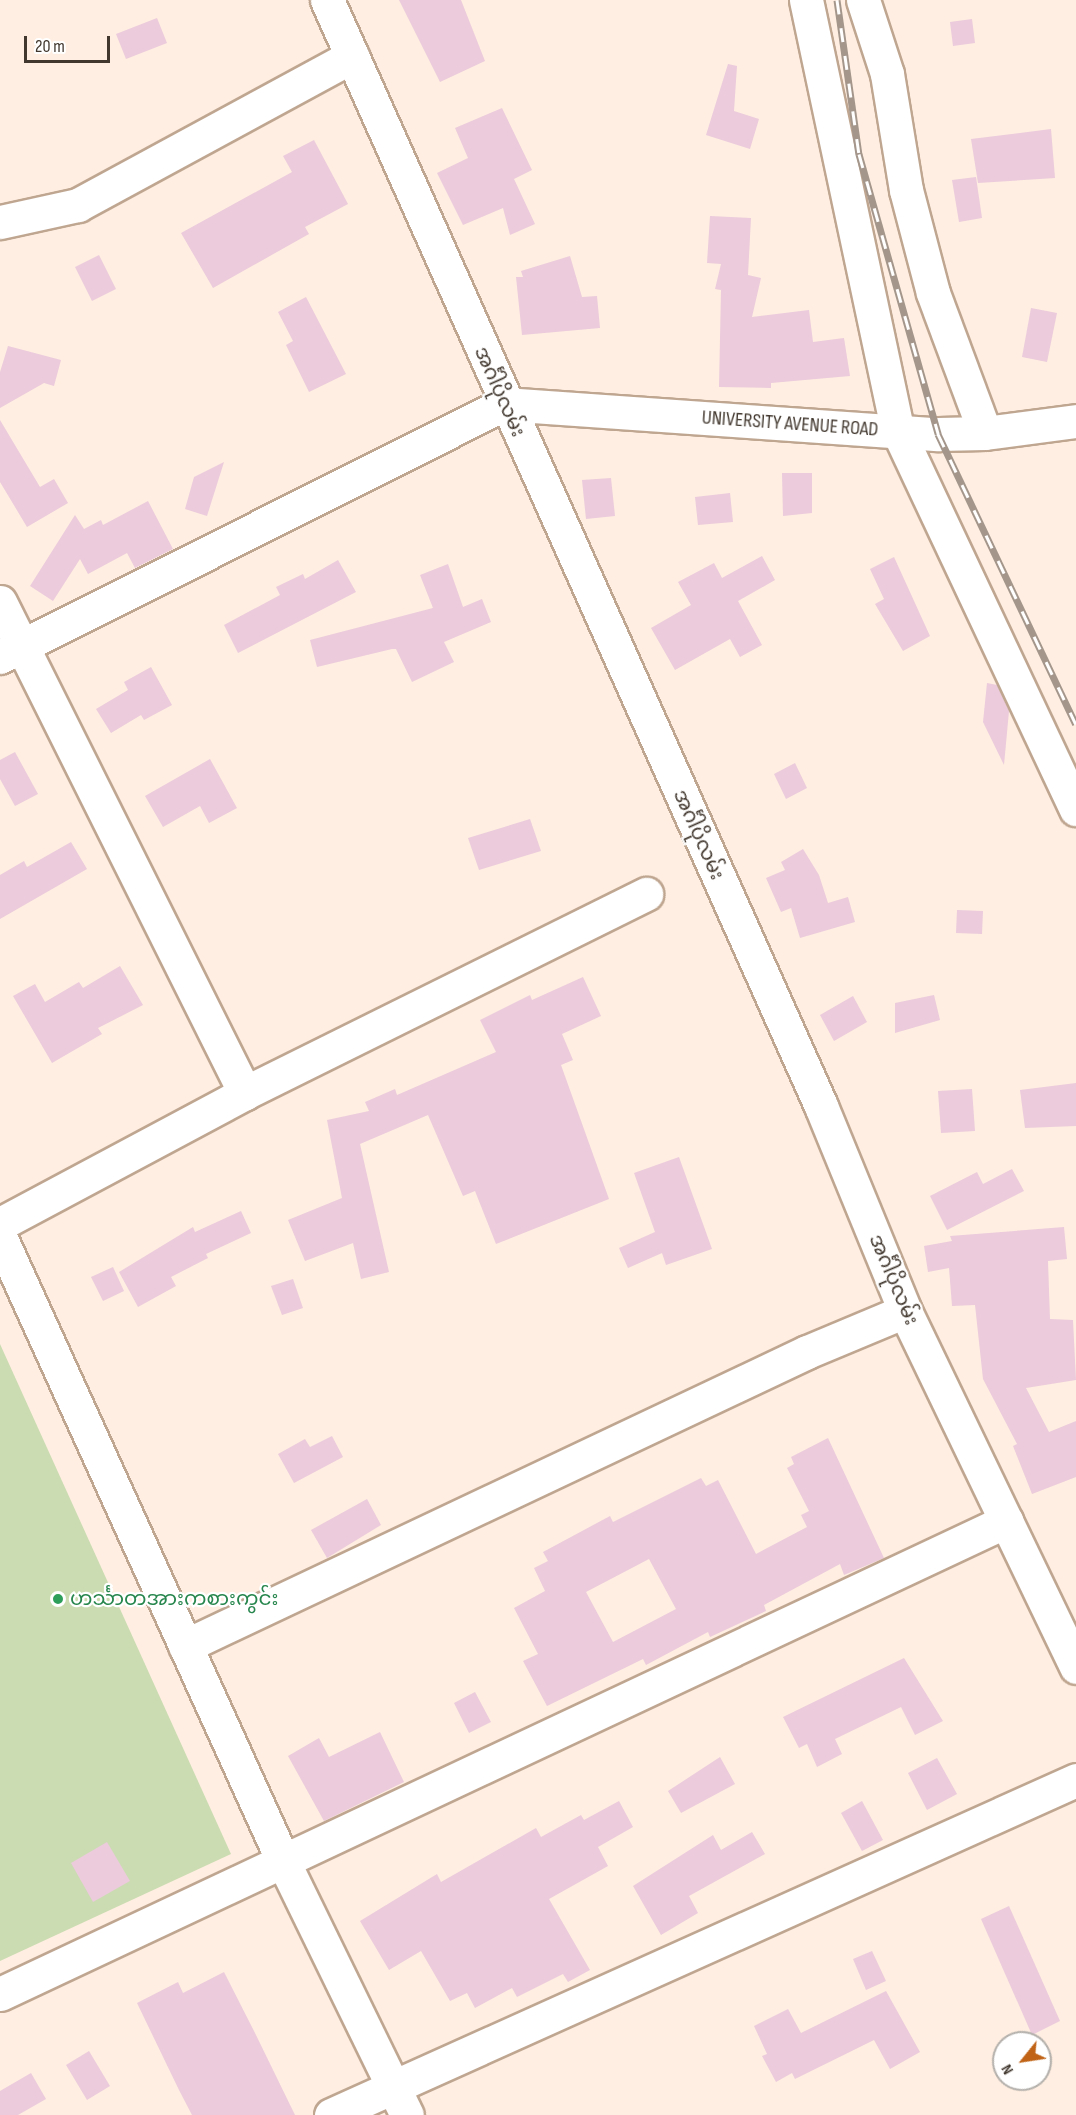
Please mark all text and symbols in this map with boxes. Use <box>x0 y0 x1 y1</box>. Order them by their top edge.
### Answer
scale bar <box>27 24 112 62</box>
text: 20 m <box>35 36 65 57</box>
street label: အင်္ဂါပိုလမ်း <box>468 343 530 441</box>
street label: UNIVERSITY AVENUE ROAD <box>701 406 879 442</box>
street label: အင်္ဂါပိုလမ်း <box>667 786 729 884</box>
street label: အင်္ဂါပိုလမ်း <box>863 1231 923 1329</box>
place label: ဟင်္သာတအားကစားကွင်း <box>70 1587 278 1611</box>
marker: ဟင်္သာတအားကစားကွင်း <box>51 1592 65 1606</box>
north arrow <box>992 2031 1052 2091</box>
text: N <box>997 2061 1018 2078</box>

